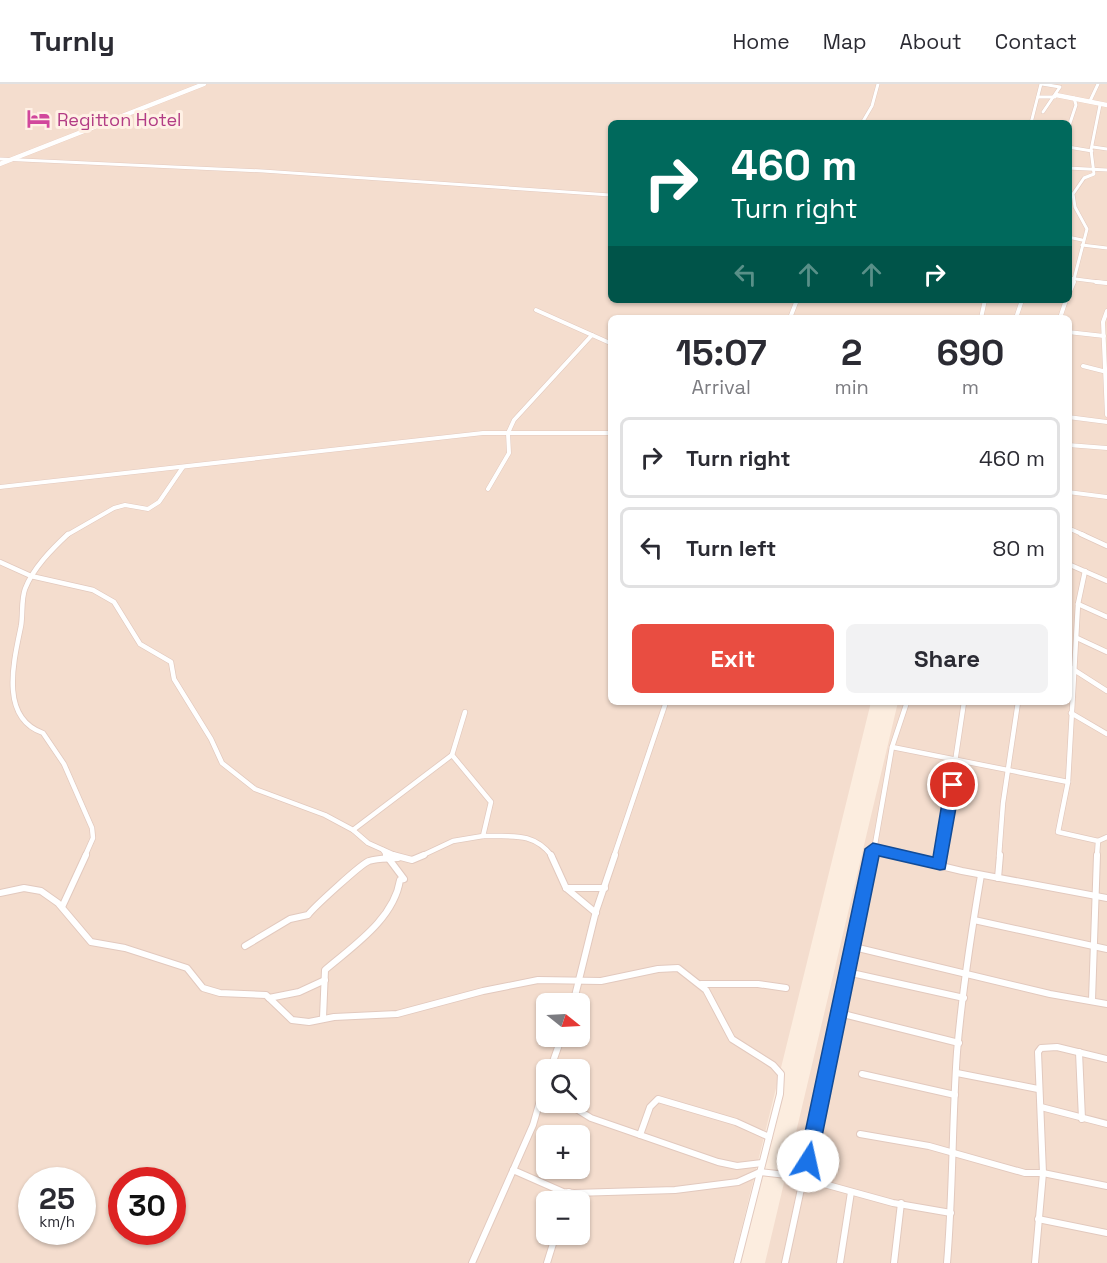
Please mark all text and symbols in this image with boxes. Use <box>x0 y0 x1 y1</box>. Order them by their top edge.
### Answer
text: Turnly <box>30 23 115 59</box>
text: Home <box>732 28 790 55</box>
text: Map <box>823 28 867 55</box>
text: About <box>900 28 962 55</box>
text: Contact <box>995 28 1077 55</box>
hotel icon: Regitton Hotel <box>26 106 52 132</box>
place label: Regitton Hotel <box>57 108 181 131</box>
text: 460 m <box>731 139 857 192</box>
icon: right <box>632 144 710 222</box>
text: Turn right <box>731 191 858 226</box>
icon: left <box>729 258 762 291</box>
icon: ahead <box>792 258 825 291</box>
icon: ahead <box>855 258 888 291</box>
icon: right <box>918 258 951 291</box>
text: 15:07 <box>676 330 767 376</box>
text: 2 <box>841 330 862 376</box>
text: 690 <box>937 330 1004 376</box>
text: Arrival <box>692 374 751 400</box>
text: min <box>834 374 869 400</box>
text: m <box>962 374 979 400</box>
icon: right <box>635 441 668 474</box>
text: Turn right <box>686 444 791 472</box>
text: 460 m <box>979 444 1045 472</box>
icon: left <box>635 531 668 564</box>
text: Turn left <box>686 534 776 562</box>
text: 80 m <box>993 534 1045 562</box>
button: Exit <box>632 624 834 693</box>
button: Share <box>846 624 1048 693</box>
pin <box>927 759 978 810</box>
icon: arrive <box>936 768 969 801</box>
north arrow <box>536 993 590 1047</box>
map controls <box>536 993 590 1245</box>
button: search <box>536 1059 590 1113</box>
button: + <box>536 1125 590 1179</box>
position arrow <box>776 1129 840 1193</box>
speed limit sign: 30 <box>108 1167 186 1245</box>
text: 25 <box>39 1179 75 1218</box>
button: − <box>536 1191 590 1245</box>
text: km/h <box>39 1212 75 1231</box>

